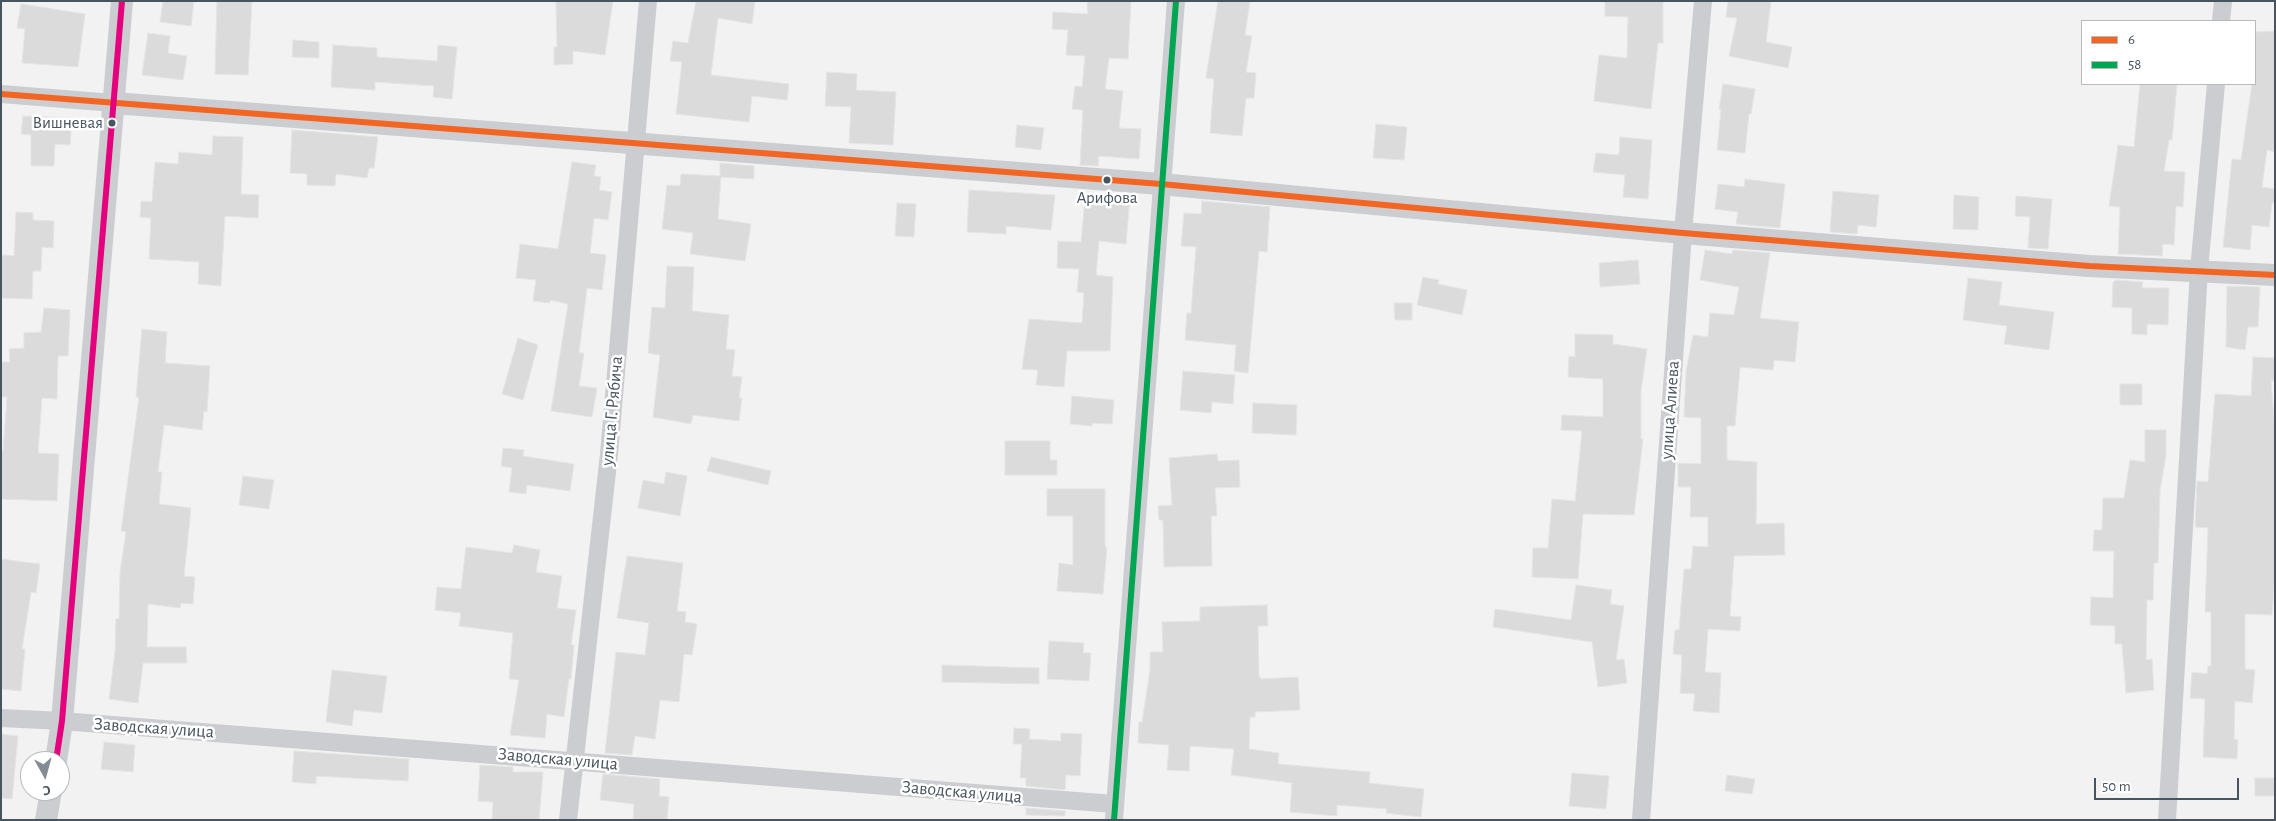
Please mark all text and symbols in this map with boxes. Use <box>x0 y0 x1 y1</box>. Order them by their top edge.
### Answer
legend <box>2081 20 2256 85</box>
text: 6 <box>2128 32 2135 47</box>
text: 58 <box>2128 57 2141 72</box>
place label: Вишневая <box>33 113 103 133</box>
marker: Вишневая <box>107 118 117 128</box>
marker: Арифова <box>1102 175 1112 185</box>
place label: Арифова <box>1076 188 1138 208</box>
street label: улица Г. Рябича <box>596 355 628 467</box>
street label: улица Алиева <box>1656 360 1684 460</box>
street label: Заводская улица <box>93 713 215 743</box>
street label: Заводская улица <box>497 743 619 775</box>
north arrow <box>20 751 70 801</box>
scale bar <box>2096 768 2241 800</box>
street label: Заводская улица <box>901 776 1023 808</box>
text: 50 m <box>2102 779 2131 794</box>
text: С <box>42 782 51 797</box>

